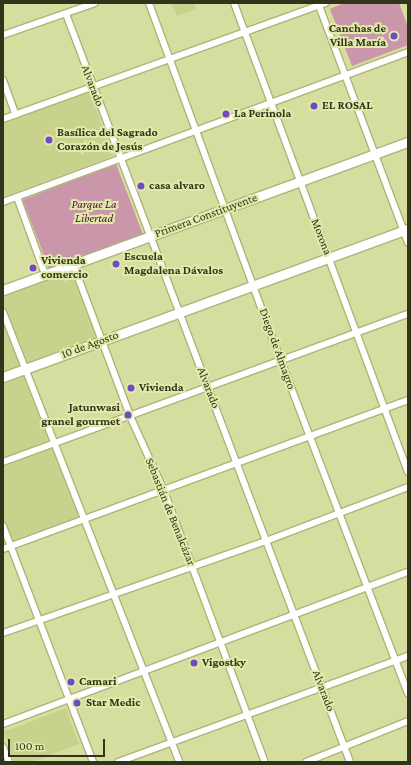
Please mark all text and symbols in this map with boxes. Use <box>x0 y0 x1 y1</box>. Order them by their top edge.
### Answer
place label: Canchas de Villa María <box>329 22 386 50</box>
marker: Canchas de Villa María <box>389 31 399 41</box>
street label: Alvarado <box>78 63 106 109</box>
place label: EL ROSAL <box>322 99 373 113</box>
marker: EL ROSAL <box>309 101 319 111</box>
place label: La Perinola <box>234 107 291 121</box>
marker: La Perinola <box>221 109 231 119</box>
place label: Basílica del Sagrado Corazón de Jesús <box>57 126 158 154</box>
marker: Basílica del Sagrado Corazón de Jesús <box>44 135 54 145</box>
place label: casa alvaro <box>149 179 205 193</box>
marker: casa alvaro <box>136 181 146 191</box>
street label: Primera Constituyente <box>153 191 259 241</box>
park label: Parque La Libertad <box>71 198 117 226</box>
street label: Morona <box>307 217 335 257</box>
place label: Escuela Magdalena Dávalos <box>124 250 223 278</box>
place label: Vivienda comercio <box>41 254 88 282</box>
marker: Escuela Magdalena Dávalos <box>111 259 121 269</box>
marker: Vivienda comercio <box>28 263 38 273</box>
street label: Diego de Almagro <box>256 307 298 391</box>
street label: 10 de Agosto <box>59 328 121 362</box>
street label: Alvarado <box>194 365 222 411</box>
place label: Vivienda <box>139 381 184 395</box>
marker: Vivienda <box>126 383 136 393</box>
place label: Jatunwasi granel gourmet <box>41 401 120 429</box>
marker: Jatunwasi granel gourmet <box>123 410 133 420</box>
street label: Sebastián de Benalcázar <box>142 456 198 568</box>
place label: Vigostky <box>202 656 246 670</box>
marker: Vigostky <box>189 658 199 668</box>
street label: Alvarado <box>309 668 337 714</box>
place label: Camari <box>79 675 116 689</box>
marker: Camari <box>66 677 76 687</box>
place label: Star Medic <box>86 696 141 710</box>
marker: Star Medic <box>71 697 83 709</box>
scale bar <box>10 731 107 757</box>
text: 100 m <box>15 739 44 753</box>

